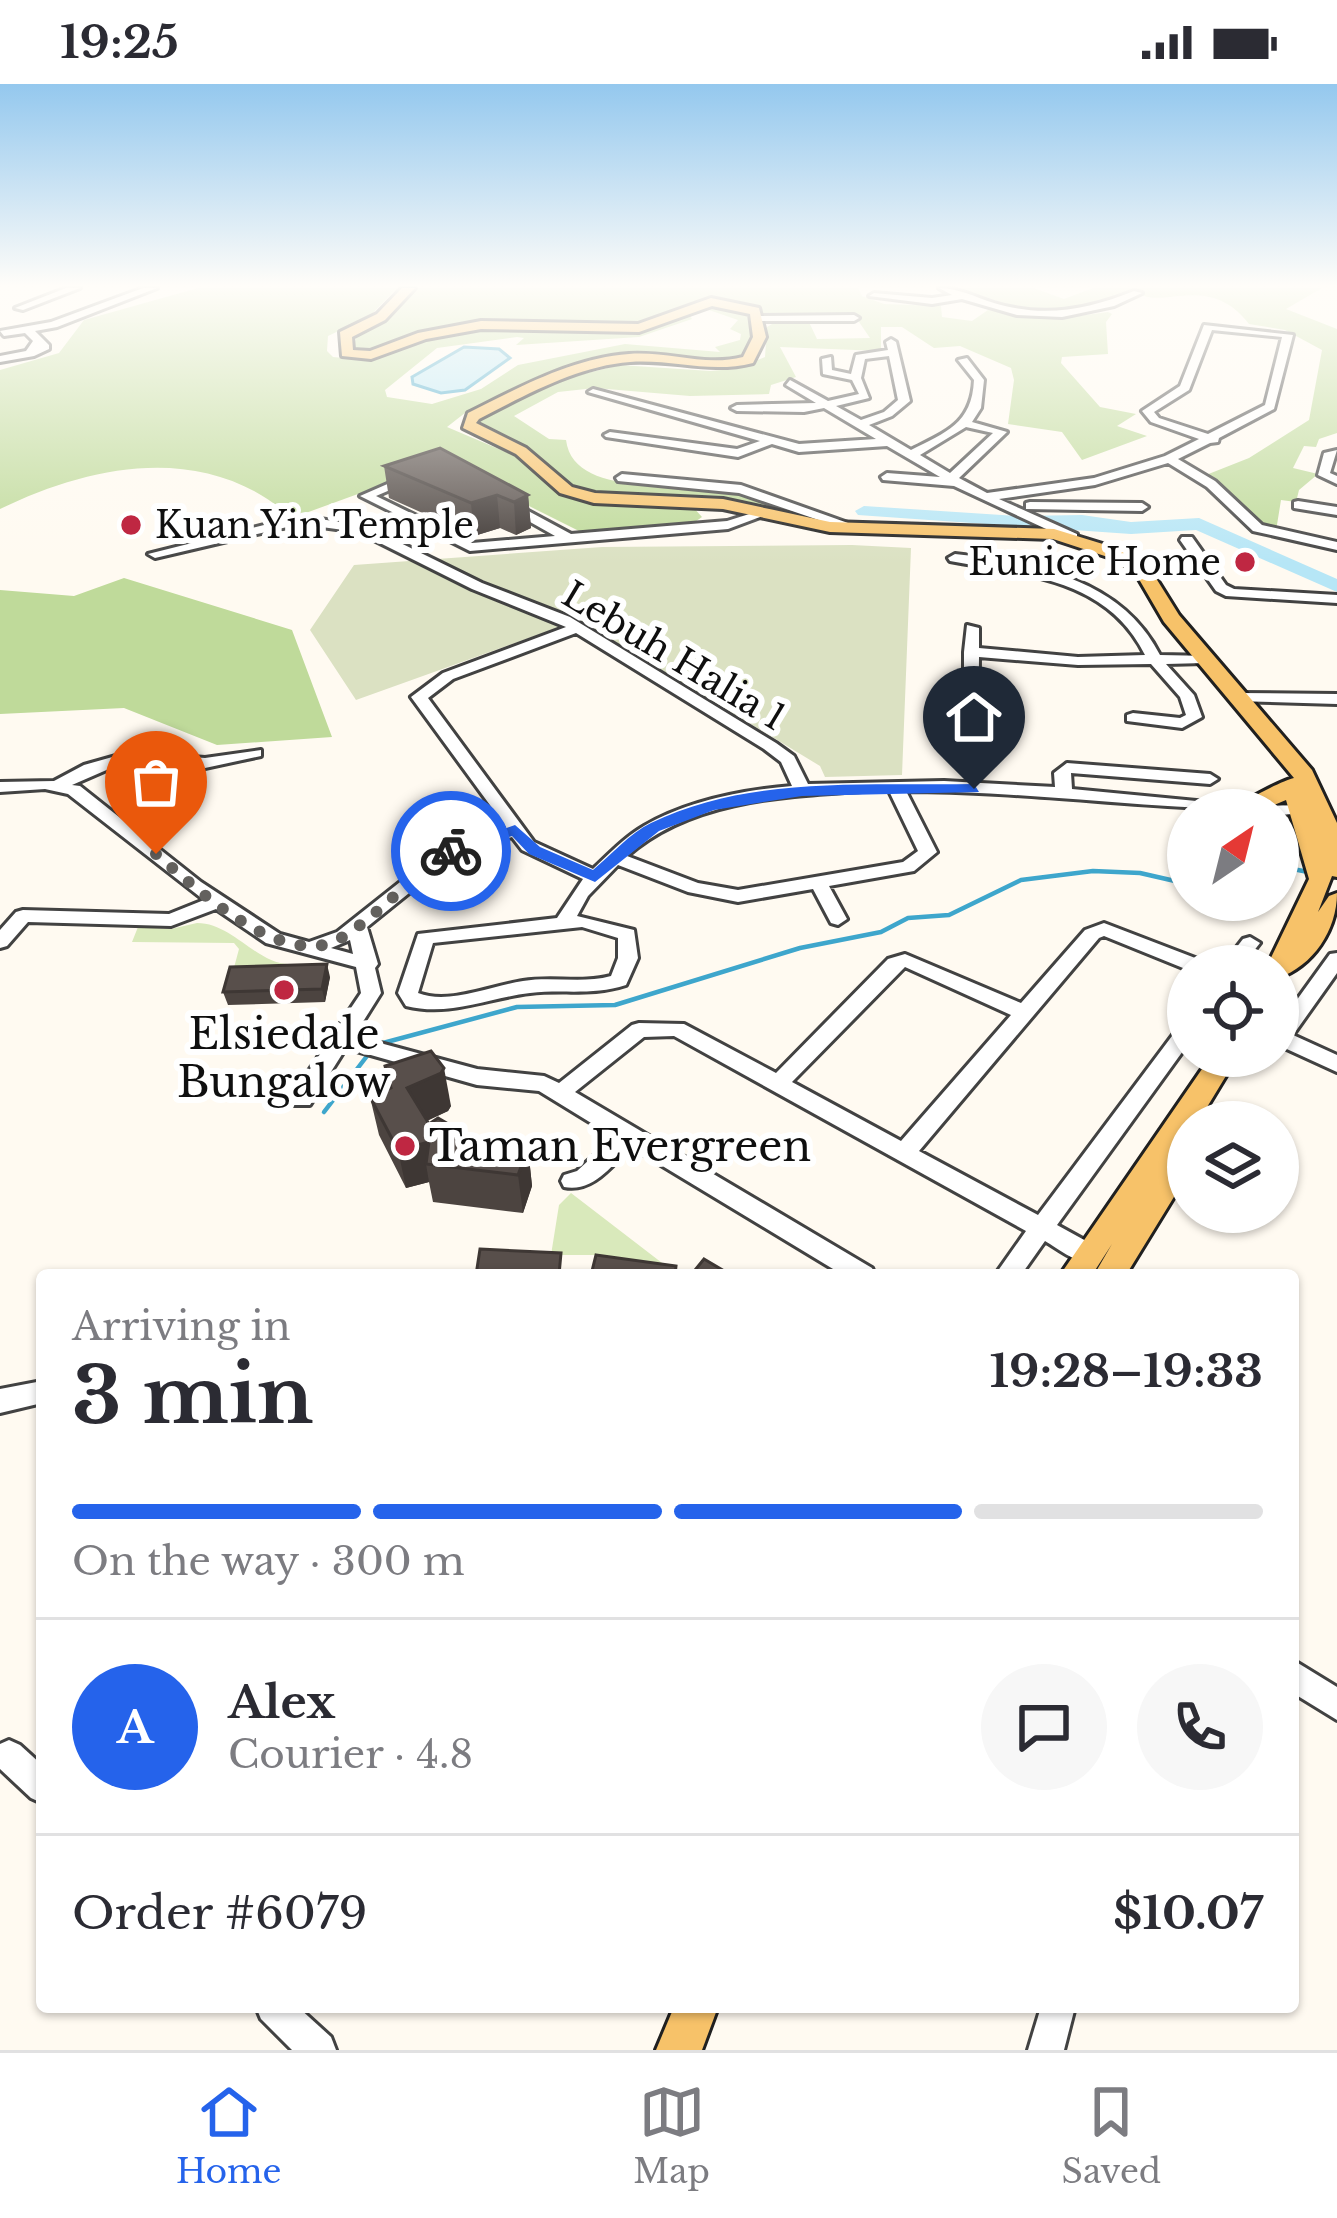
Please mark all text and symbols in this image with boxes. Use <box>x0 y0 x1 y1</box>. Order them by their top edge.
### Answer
text: 19:25 <box>60 14 179 70</box>
place label: Kuan Yin Temple <box>155 503 474 548</box>
marker: Kuan Yin Temple <box>118 512 144 538</box>
place label: Eunice Home <box>968 540 1221 585</box>
marker: Eunice Home <box>1232 549 1258 575</box>
street label: Lebuh Halia 1 <box>554 572 794 740</box>
pin <box>923 666 1025 789</box>
icon: home <box>941 684 1007 750</box>
pin <box>105 731 207 854</box>
icon: bag <box>123 749 189 815</box>
north arrow <box>1167 789 1299 921</box>
map controls <box>1167 789 1299 1233</box>
courier <box>391 791 511 911</box>
icon: bike <box>418 818 484 884</box>
button: locate <box>1167 945 1299 1077</box>
marker: Elsiedale Bungalow <box>271 977 297 1003</box>
place label: Elsiedale Bungalow <box>177 1008 391 1108</box>
button: layers <box>1167 1101 1299 1233</box>
place label: Taman Evergreen <box>429 1120 811 1172</box>
marker: Taman Evergreen <box>392 1133 418 1159</box>
text: Arriving in <box>72 1302 291 1351</box>
text: 19:28–19:33 <box>989 1343 1263 1399</box>
text: 3 min <box>72 1347 314 1444</box>
text: On the way · 300 m <box>72 1537 465 1586</box>
button: chat <box>981 1664 1107 1790</box>
button: phone <box>1137 1664 1263 1790</box>
text: Alex <box>228 1674 335 1730</box>
text: A <box>117 1699 153 1755</box>
text: Courier · 4.8 <box>228 1730 473 1779</box>
text: Order #6079 <box>72 1885 368 1941</box>
text: $10.07 <box>1113 1885 1263 1941</box>
tab: Home <box>176 2079 281 2192</box>
tab: Map <box>633 2079 710 2192</box>
tab: Saved <box>1062 2079 1161 2192</box>

